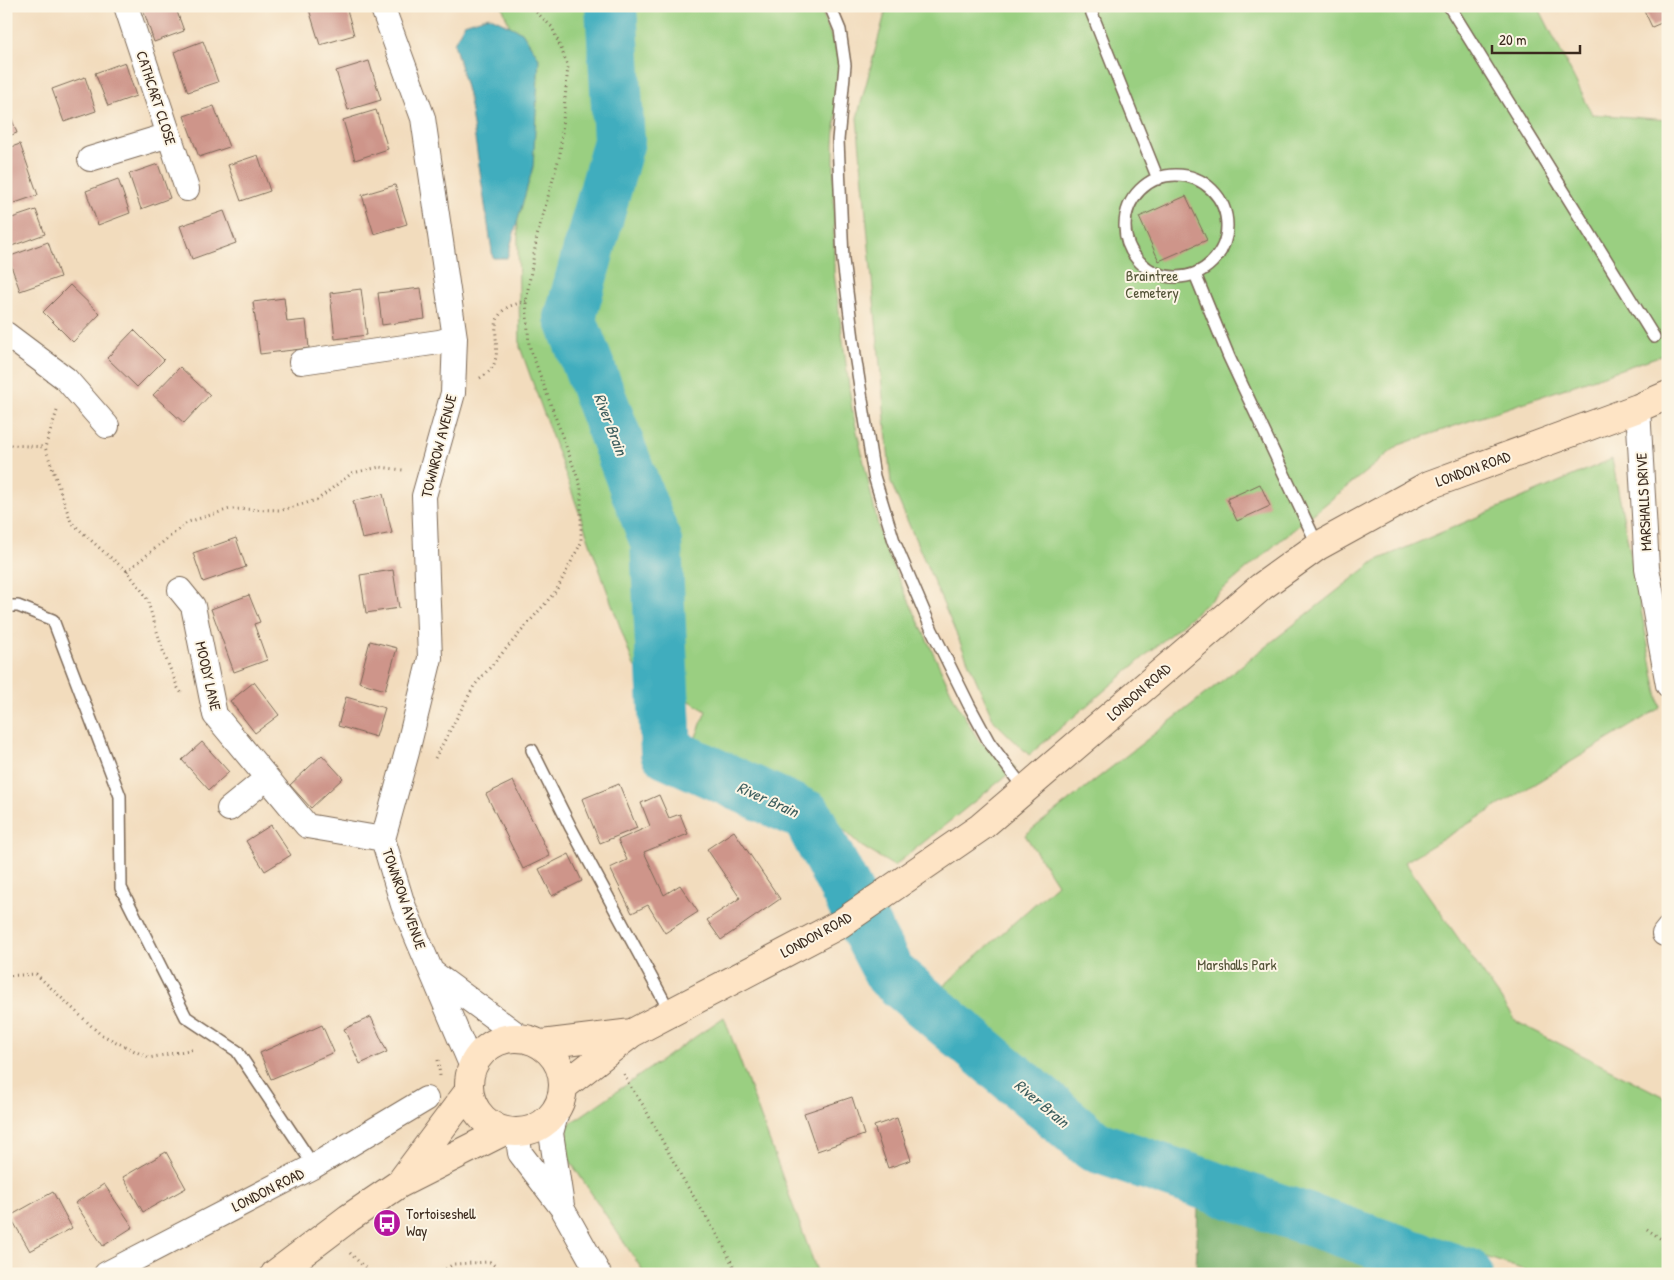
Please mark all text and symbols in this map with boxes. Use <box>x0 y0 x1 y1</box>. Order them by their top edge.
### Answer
scale bar <box>1492 22 1579 54</box>
text: 20 m <box>1499 29 1526 50</box>
street label: CATHCART CLOSE <box>131 48 182 148</box>
park label: Braintree Cemetery <box>1125 265 1179 303</box>
water label: River Brain <box>589 390 634 460</box>
street label: TOWNROW AVENUE <box>416 392 462 500</box>
street label: LONDON ROAD <box>1432 445 1514 492</box>
street label: MARSHALLS DRIVE <box>1630 452 1657 552</box>
street label: MOODY LANE <box>190 639 227 713</box>
street label: LONDON ROAD <box>1102 657 1176 725</box>
water label: River Brain <box>734 776 804 823</box>
street label: TOWNROW AVENUE <box>377 845 432 953</box>
street label: LONDON ROAD <box>776 906 856 963</box>
park label: Marshalls Park <box>1197 954 1277 975</box>
water label: River Brain <box>1010 1074 1075 1133</box>
street label: LONDON ROAD <box>228 1162 308 1217</box>
place label: Tortoiseshell Way <box>406 1203 476 1241</box>
bus stop icon: Tortoiseshell Way <box>372 1208 402 1238</box>

